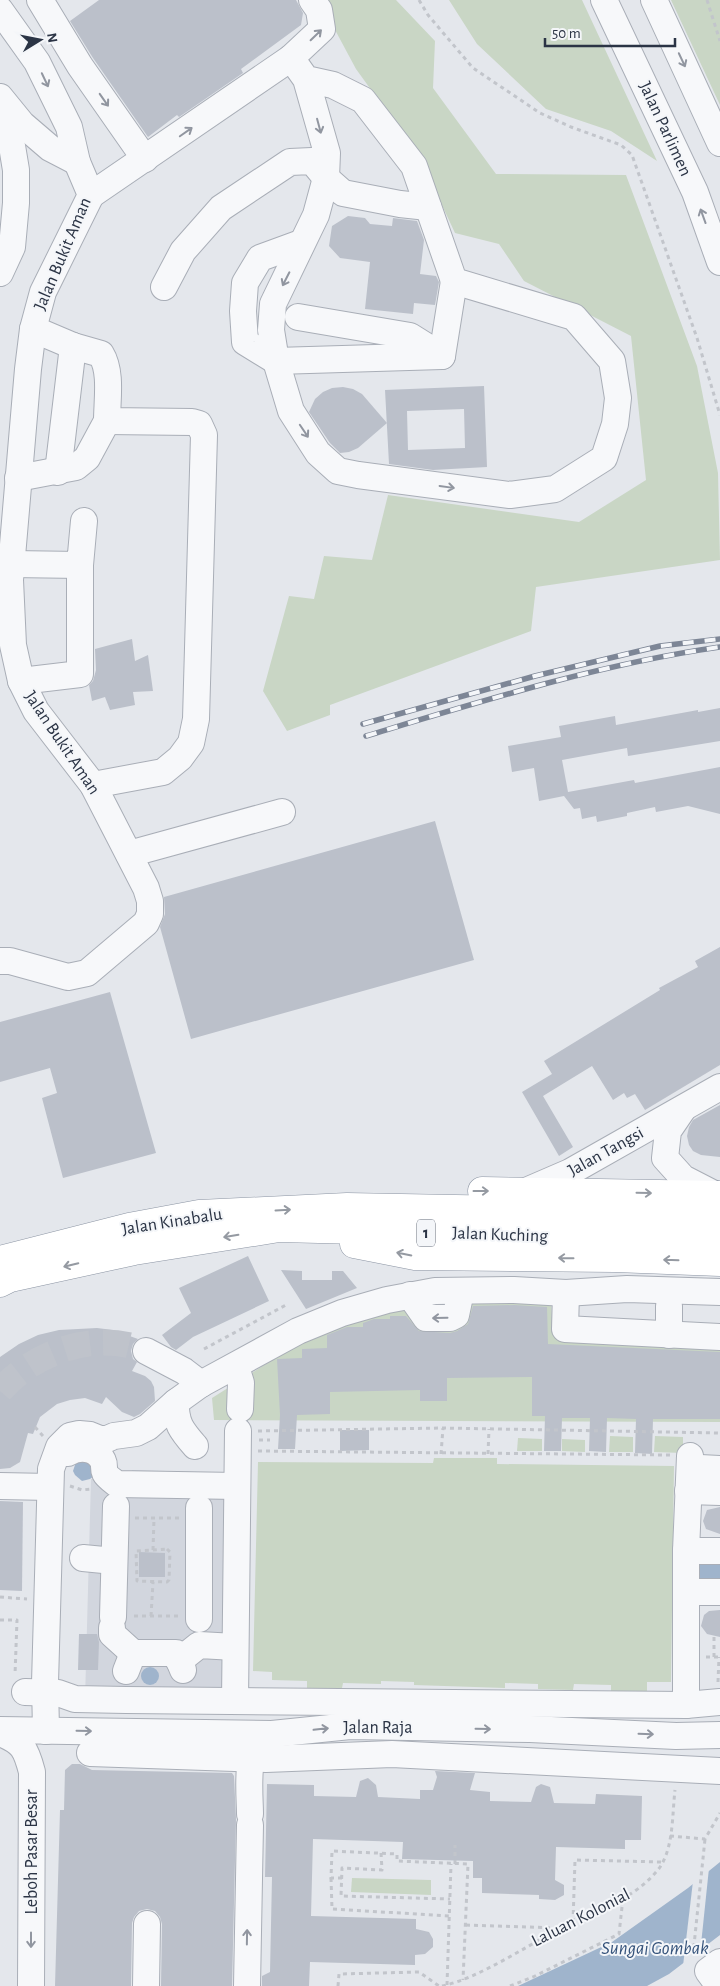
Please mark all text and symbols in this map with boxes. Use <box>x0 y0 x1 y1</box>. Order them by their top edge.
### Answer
north arrow <box>15 15 65 65</box>
scale bar <box>545 15 675 47</box>
text: 50 m <box>552 26 581 41</box>
one-way arrow <box>309 29 322 41</box>
text: N <box>44 32 60 44</box>
one-way arrow <box>678 52 687 67</box>
one-way arrow <box>41 72 51 87</box>
street label: Jalan Parlimen <box>635 79 695 179</box>
one-way arrow <box>99 93 109 107</box>
one-way arrow <box>315 117 325 133</box>
one-way arrow <box>178 127 192 137</box>
street label: Jalan Bukit Aman <box>31 195 95 313</box>
one-way arrow <box>698 209 707 224</box>
one-way arrow <box>281 271 290 286</box>
one-way arrow <box>299 424 309 438</box>
one-way arrow <box>439 482 455 492</box>
street label: Jalan Bukit Aman <box>21 688 103 798</box>
street label: Jalan Tangsi <box>565 1124 647 1180</box>
one-way arrow <box>473 1186 489 1196</box>
one-way arrow <box>636 1189 652 1198</box>
street label: Jalan Kinabalu <box>121 1205 223 1239</box>
one-way arrow <box>274 1205 290 1214</box>
road number: 1 <box>417 1220 435 1246</box>
street label: Jalan Kuching <box>452 1224 548 1246</box>
one-way arrow <box>223 1231 239 1241</box>
one-way arrow <box>396 1248 412 1258</box>
one-way arrow <box>558 1253 574 1263</box>
one-way arrow <box>664 1255 680 1265</box>
one-way arrow <box>64 1261 80 1270</box>
one-way arrow <box>432 1313 448 1323</box>
street label: Jalan Raja <box>343 1719 413 1737</box>
one-way arrow <box>313 1724 329 1734</box>
one-way arrow <box>474 1724 491 1734</box>
one-way arrow <box>75 1726 91 1736</box>
one-way arrow <box>637 1730 653 1739</box>
street label: Leboh Pasar Besar <box>23 1789 41 1915</box>
street label: Laluan Kolonial <box>529 1886 633 1950</box>
one-way arrow <box>242 1930 252 1946</box>
one-way arrow <box>26 1932 36 1948</box>
water label: Sungai Gombak <box>601 1939 709 1958</box>

